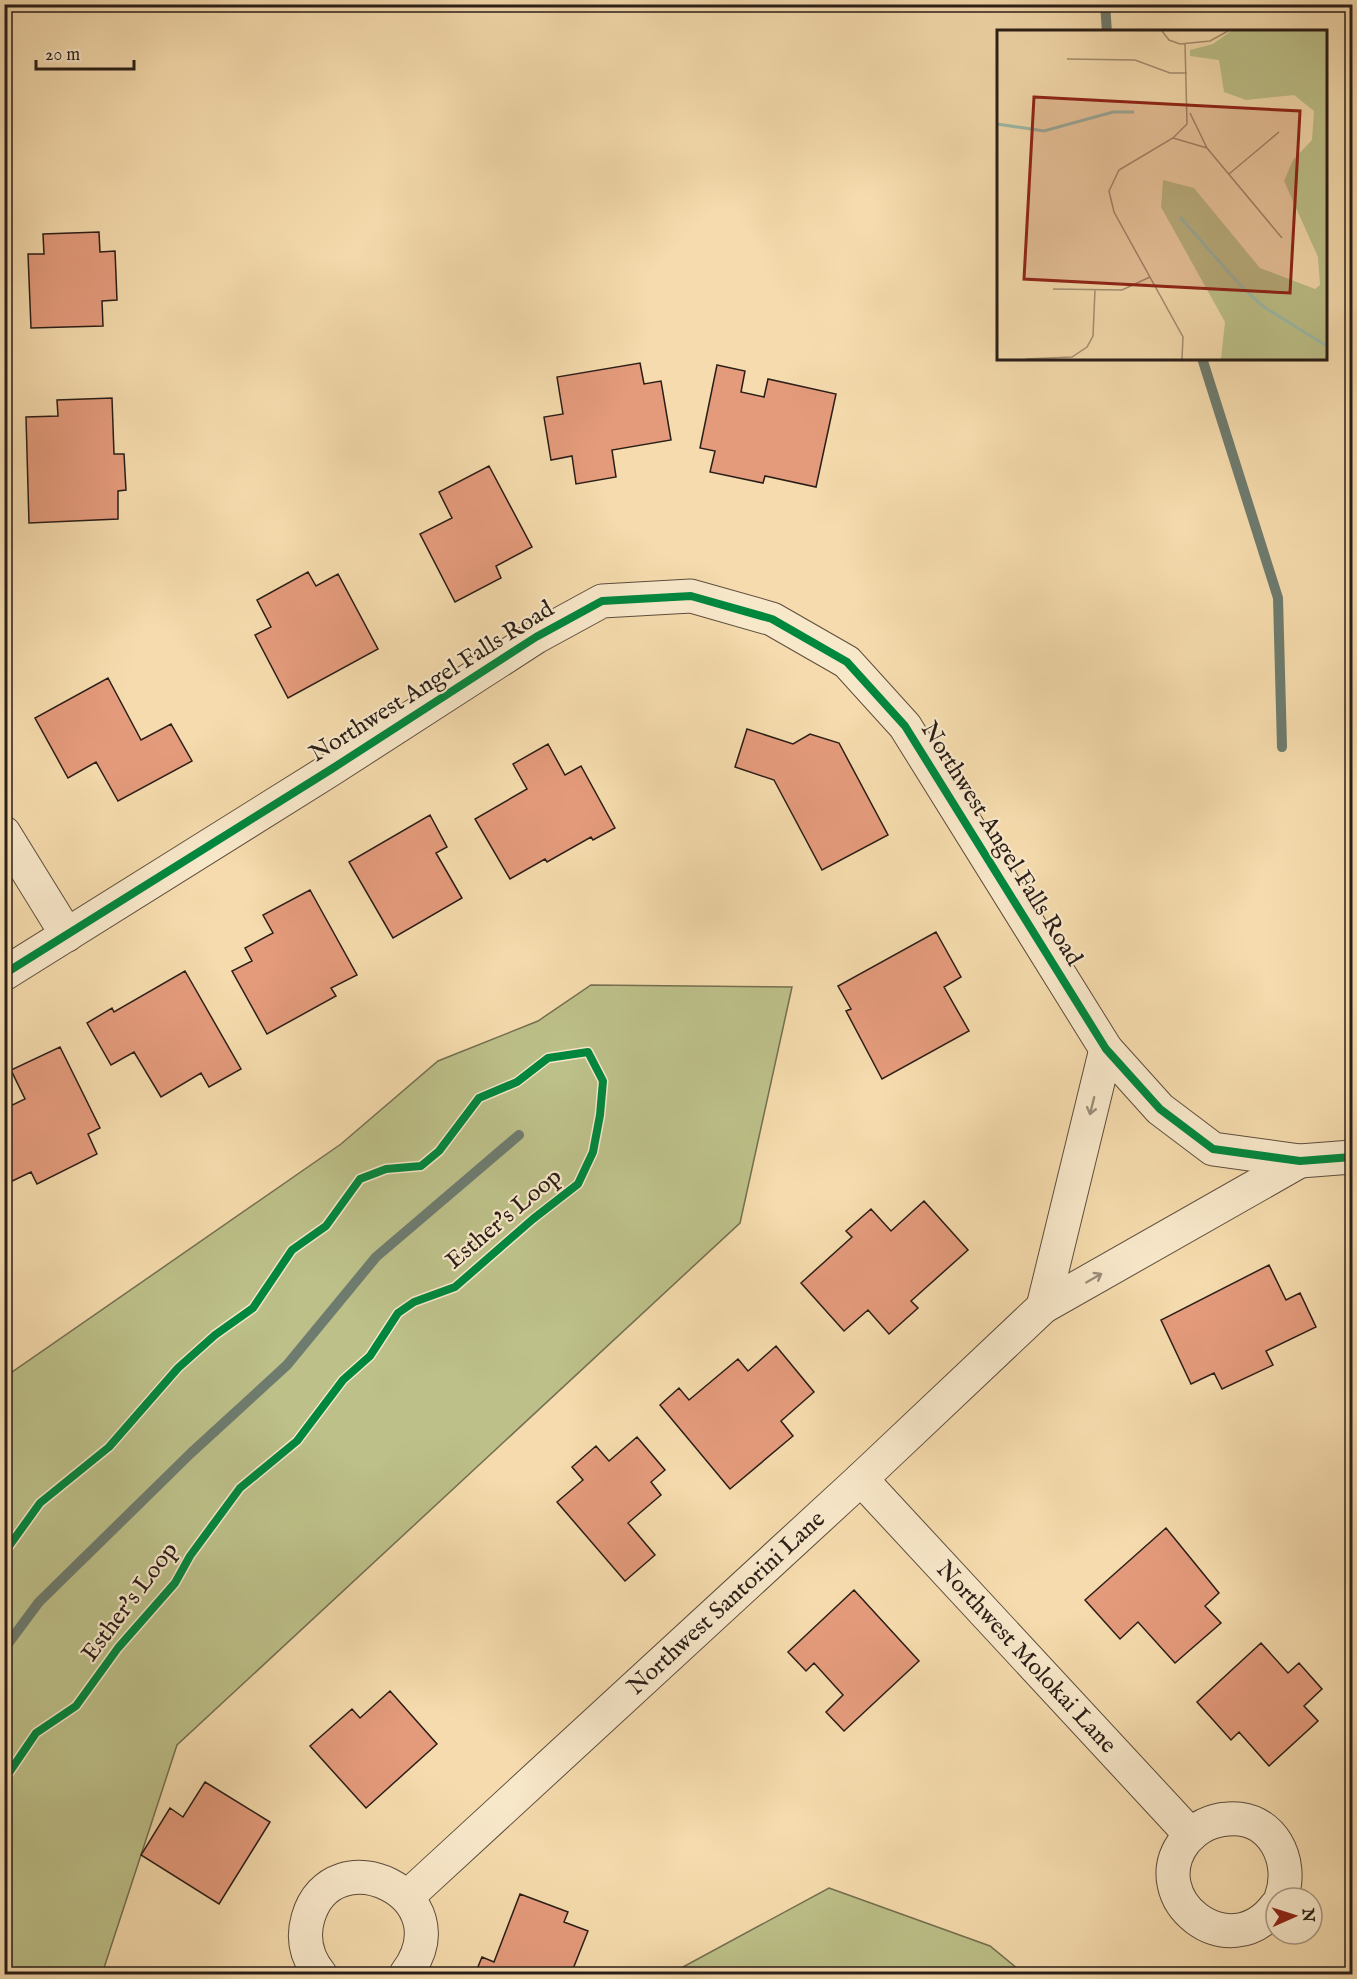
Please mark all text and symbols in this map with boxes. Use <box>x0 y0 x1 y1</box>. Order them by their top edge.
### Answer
inset map <box>997 30 1327 360</box>
scale bar <box>36 33 134 71</box>
text: 20 m <box>45 44 80 67</box>
street label: Northwest Angel Falls Road <box>304 594 560 770</box>
street label: Northwest Angel Falls Road <box>913 716 1089 972</box>
one-way arrow <box>1085 1096 1097 1115</box>
street label: Esther's Loop <box>440 1161 568 1277</box>
one-way arrow <box>1085 1272 1102 1284</box>
street label: Northwest Santorini Lane <box>621 1504 832 1702</box>
street label: Esther's Loop <box>75 1536 185 1668</box>
street label: Northwest Molokai Lane <box>929 1554 1123 1760</box>
north arrow <box>1264 1886 1324 1946</box>
text: N <box>1297 1907 1317 1923</box>

